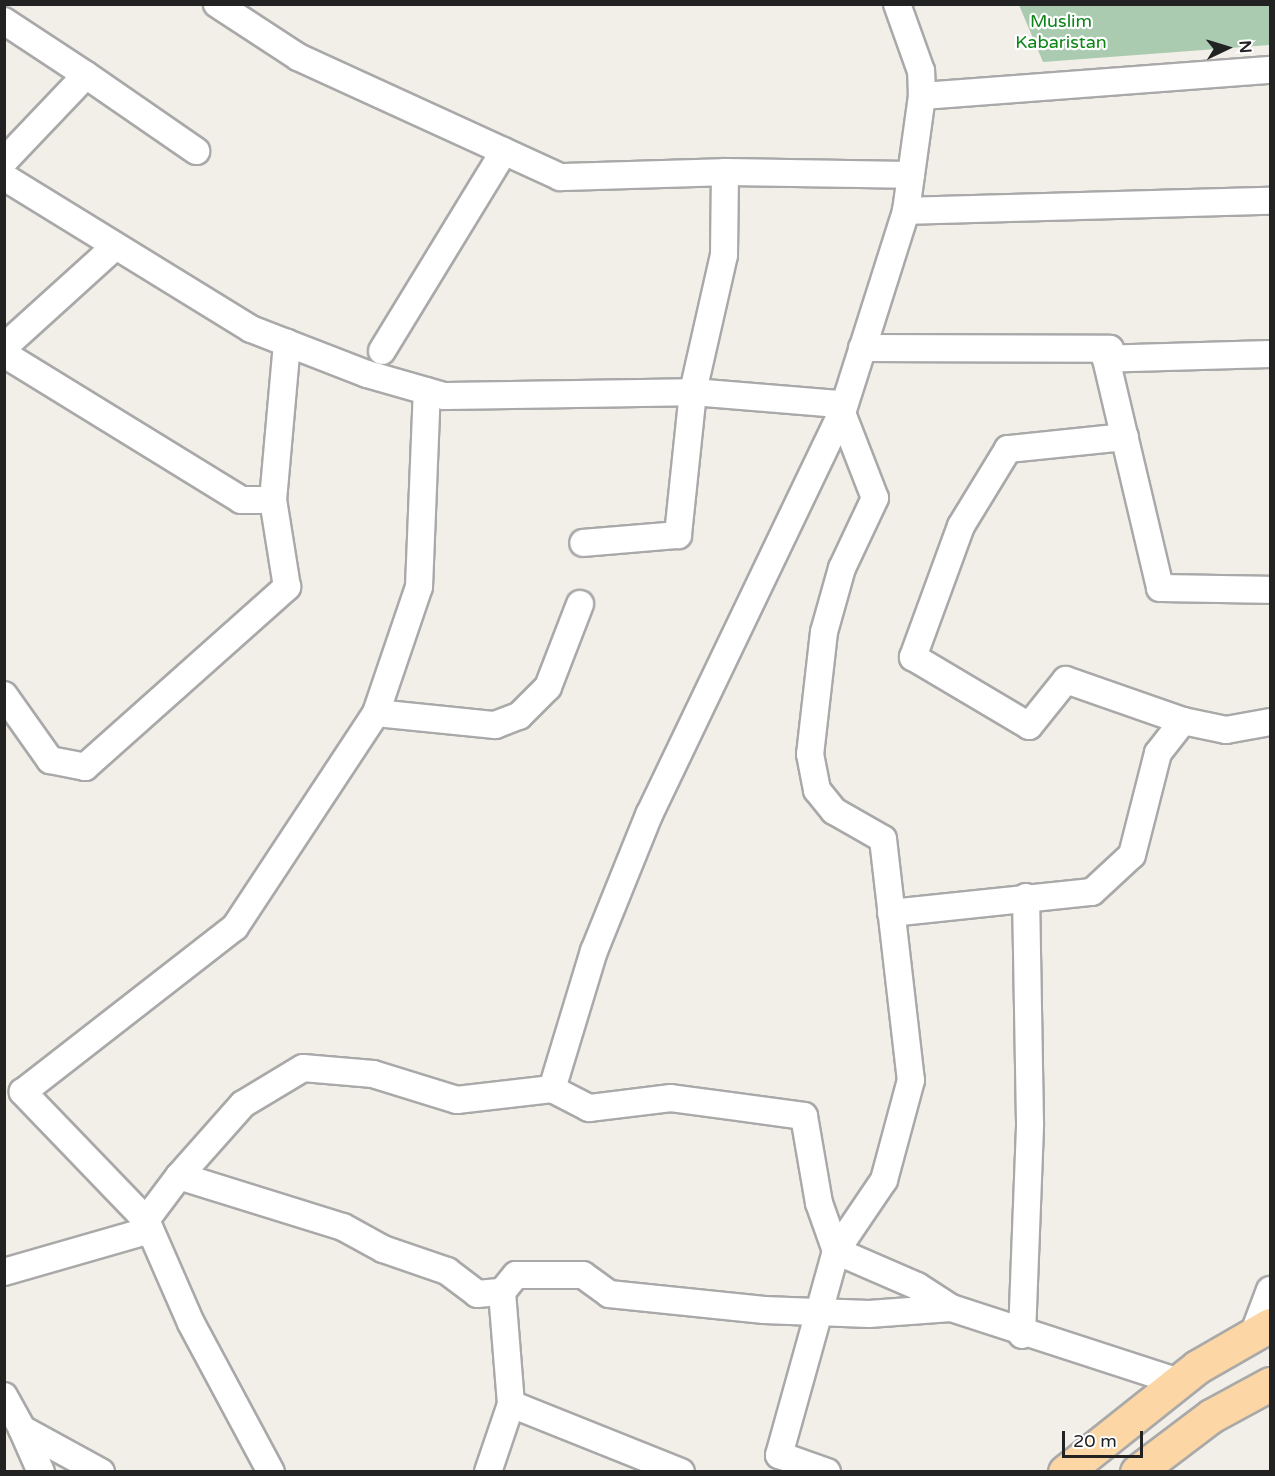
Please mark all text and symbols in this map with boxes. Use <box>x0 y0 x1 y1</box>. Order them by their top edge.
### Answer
park label: Muslim Kabaristan <box>1015 11 1107 54</box>
north arrow <box>1197 18 1257 78</box>
text: N <box>1235 40 1255 54</box>
scale bar <box>1065 1419 1146 1457</box>
text: 20 m <box>1073 1430 1117 1452</box>

